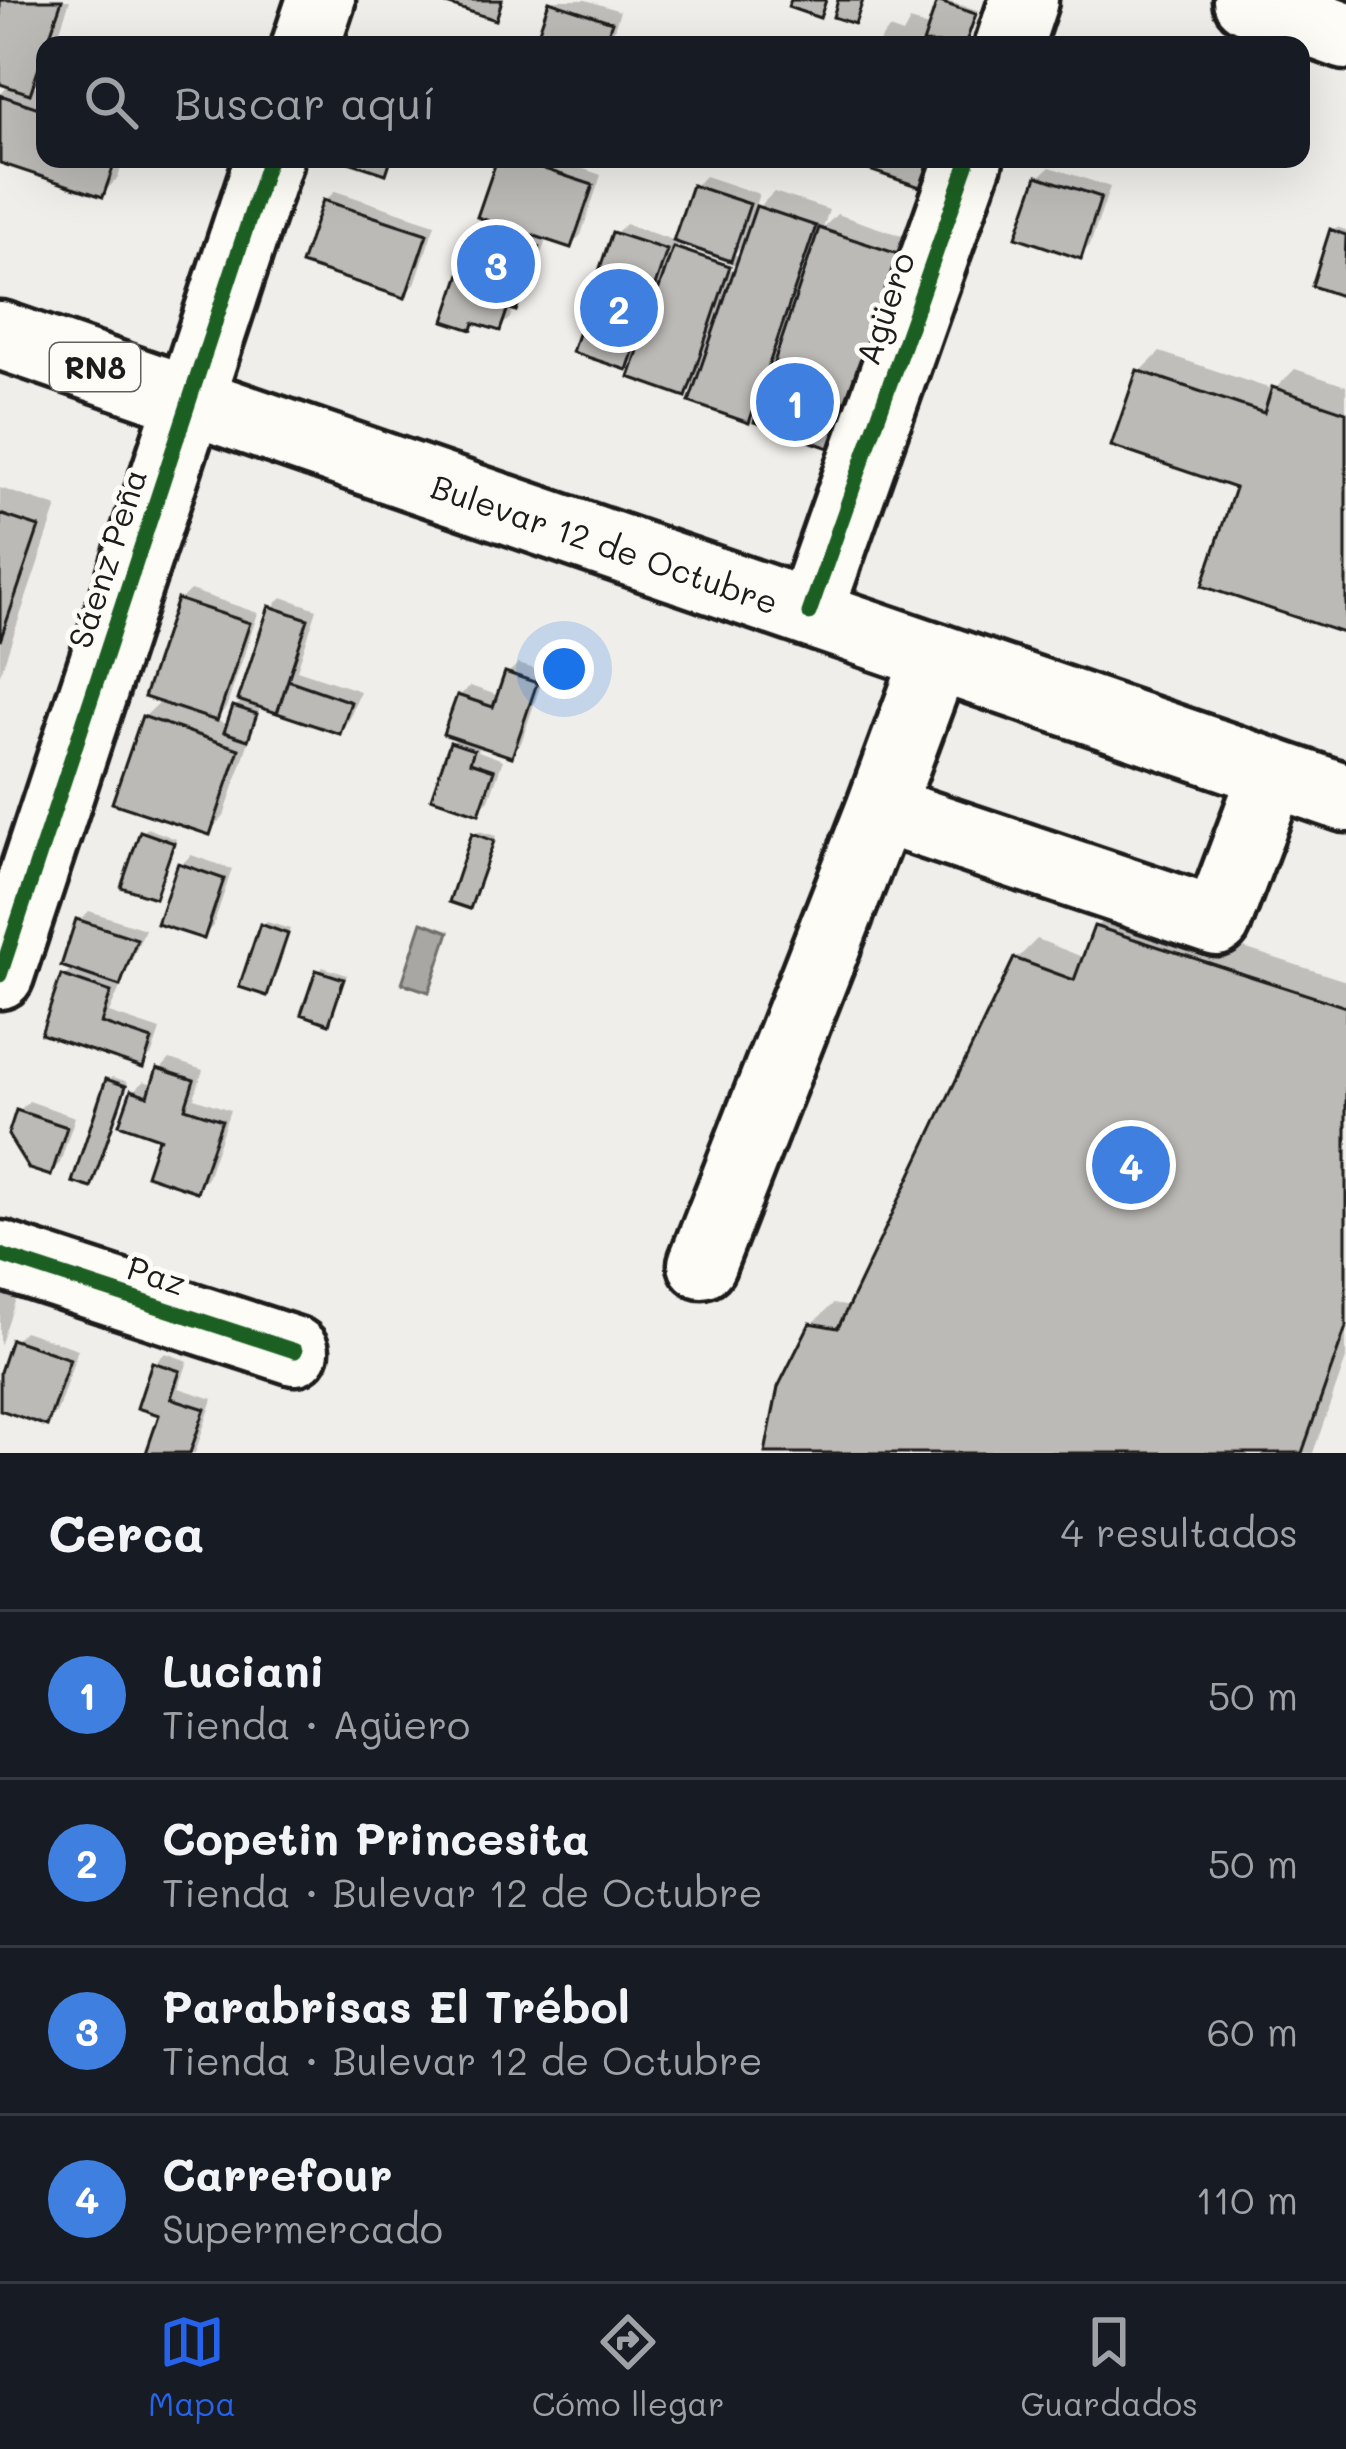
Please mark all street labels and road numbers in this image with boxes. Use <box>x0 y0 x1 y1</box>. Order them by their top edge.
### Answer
street label: Agüero <box>845 246 923 370</box>
road number: RN8 <box>50 343 140 391</box>
street label: Sáenz Peña <box>57 463 155 653</box>
street label: Bulevar 12 de Octubre <box>426 463 784 623</box>
street label: Paz <box>122 1244 192 1304</box>

